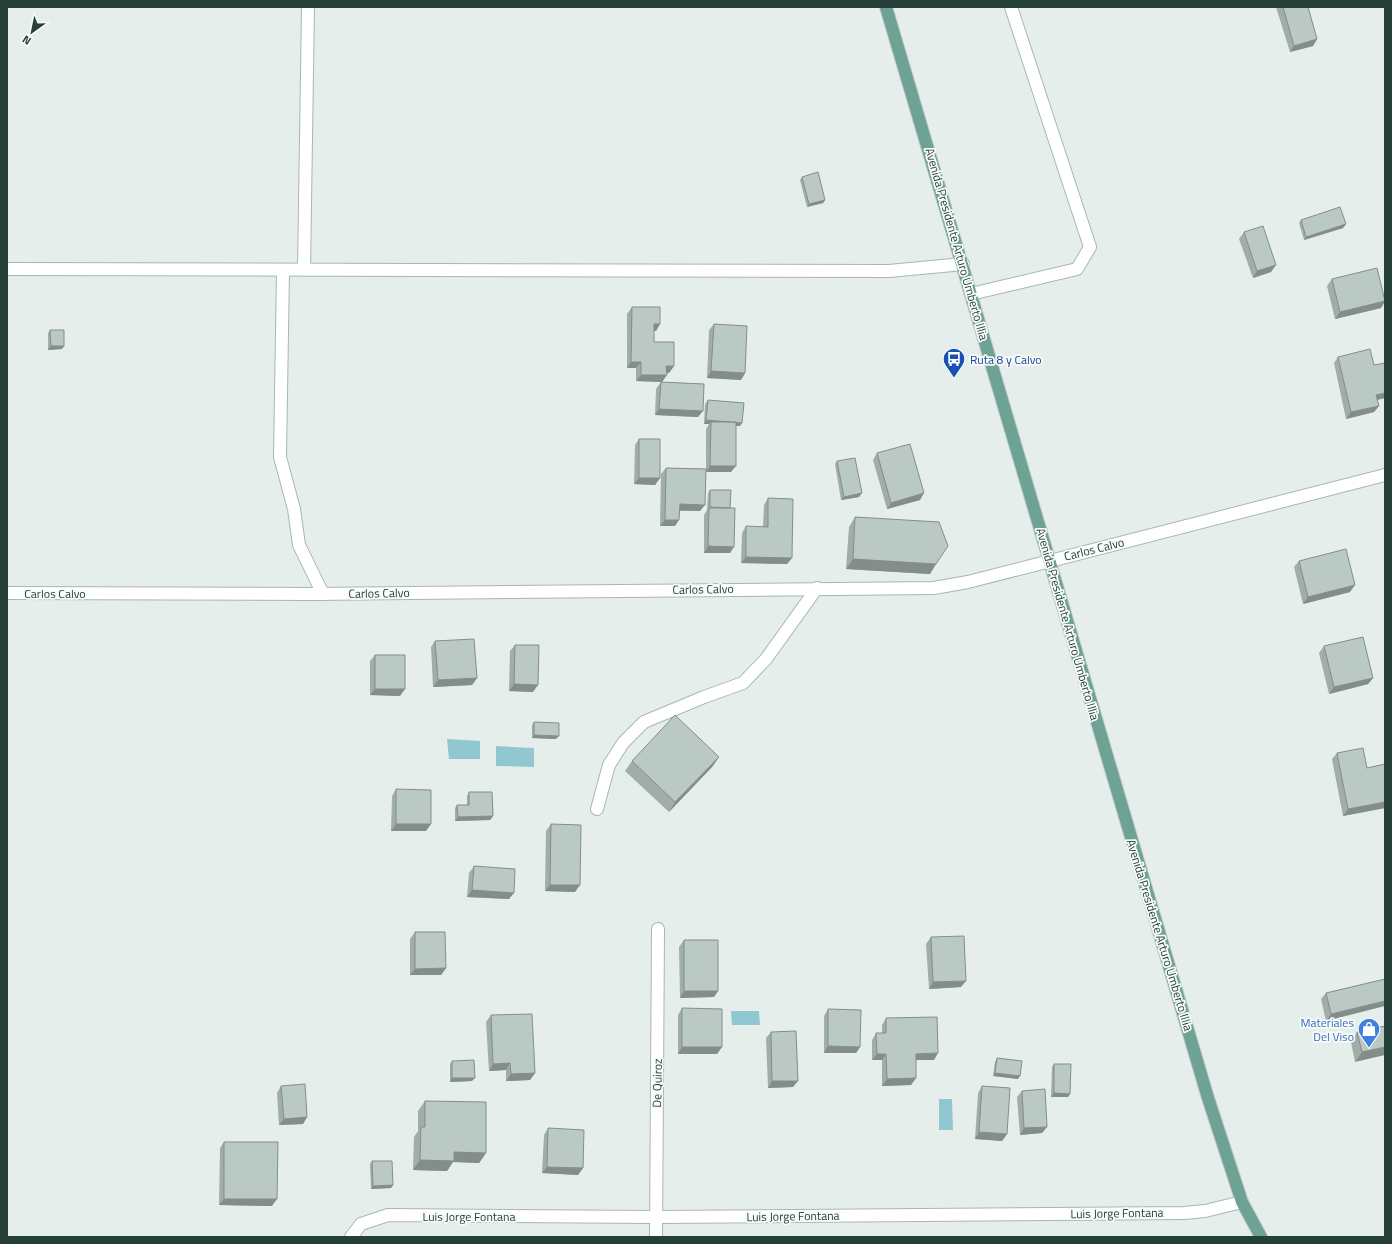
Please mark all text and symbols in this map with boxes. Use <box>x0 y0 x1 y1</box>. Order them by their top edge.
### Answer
north arrow <box>12 12 52 52</box>
text: N <box>19 32 34 49</box>
street label: Avenida Presidente Arturo Umberto Illia <box>920 146 994 342</box>
bus stop icon: Ruta 8 y Calvo <box>941 346 967 379</box>
place label: Ruta 8 y Calvo <box>970 350 1042 369</box>
street label: Avenida Presidente Arturo Umberto Illia <box>1031 526 1105 722</box>
street label: Carlos Calvo <box>1062 532 1126 566</box>
street label: Carlos Calvo <box>672 579 734 599</box>
street label: Carlos Calvo <box>348 583 410 603</box>
street label: Carlos Calvo <box>24 584 86 603</box>
street label: Avenida Presidente Arturo Umberto Illia <box>1122 837 1198 1033</box>
place label: Materiales Del Viso <box>1300 1013 1354 1046</box>
shop icon: Materiales Del Viso <box>1356 1016 1382 1049</box>
street label: De Quiroz <box>647 1058 667 1108</box>
street label: Luis Jorge Fontana <box>1070 1203 1164 1223</box>
street label: Luis Jorge Fontana <box>746 1206 840 1226</box>
street label: Luis Jorge Fontana <box>422 1207 516 1226</box>

